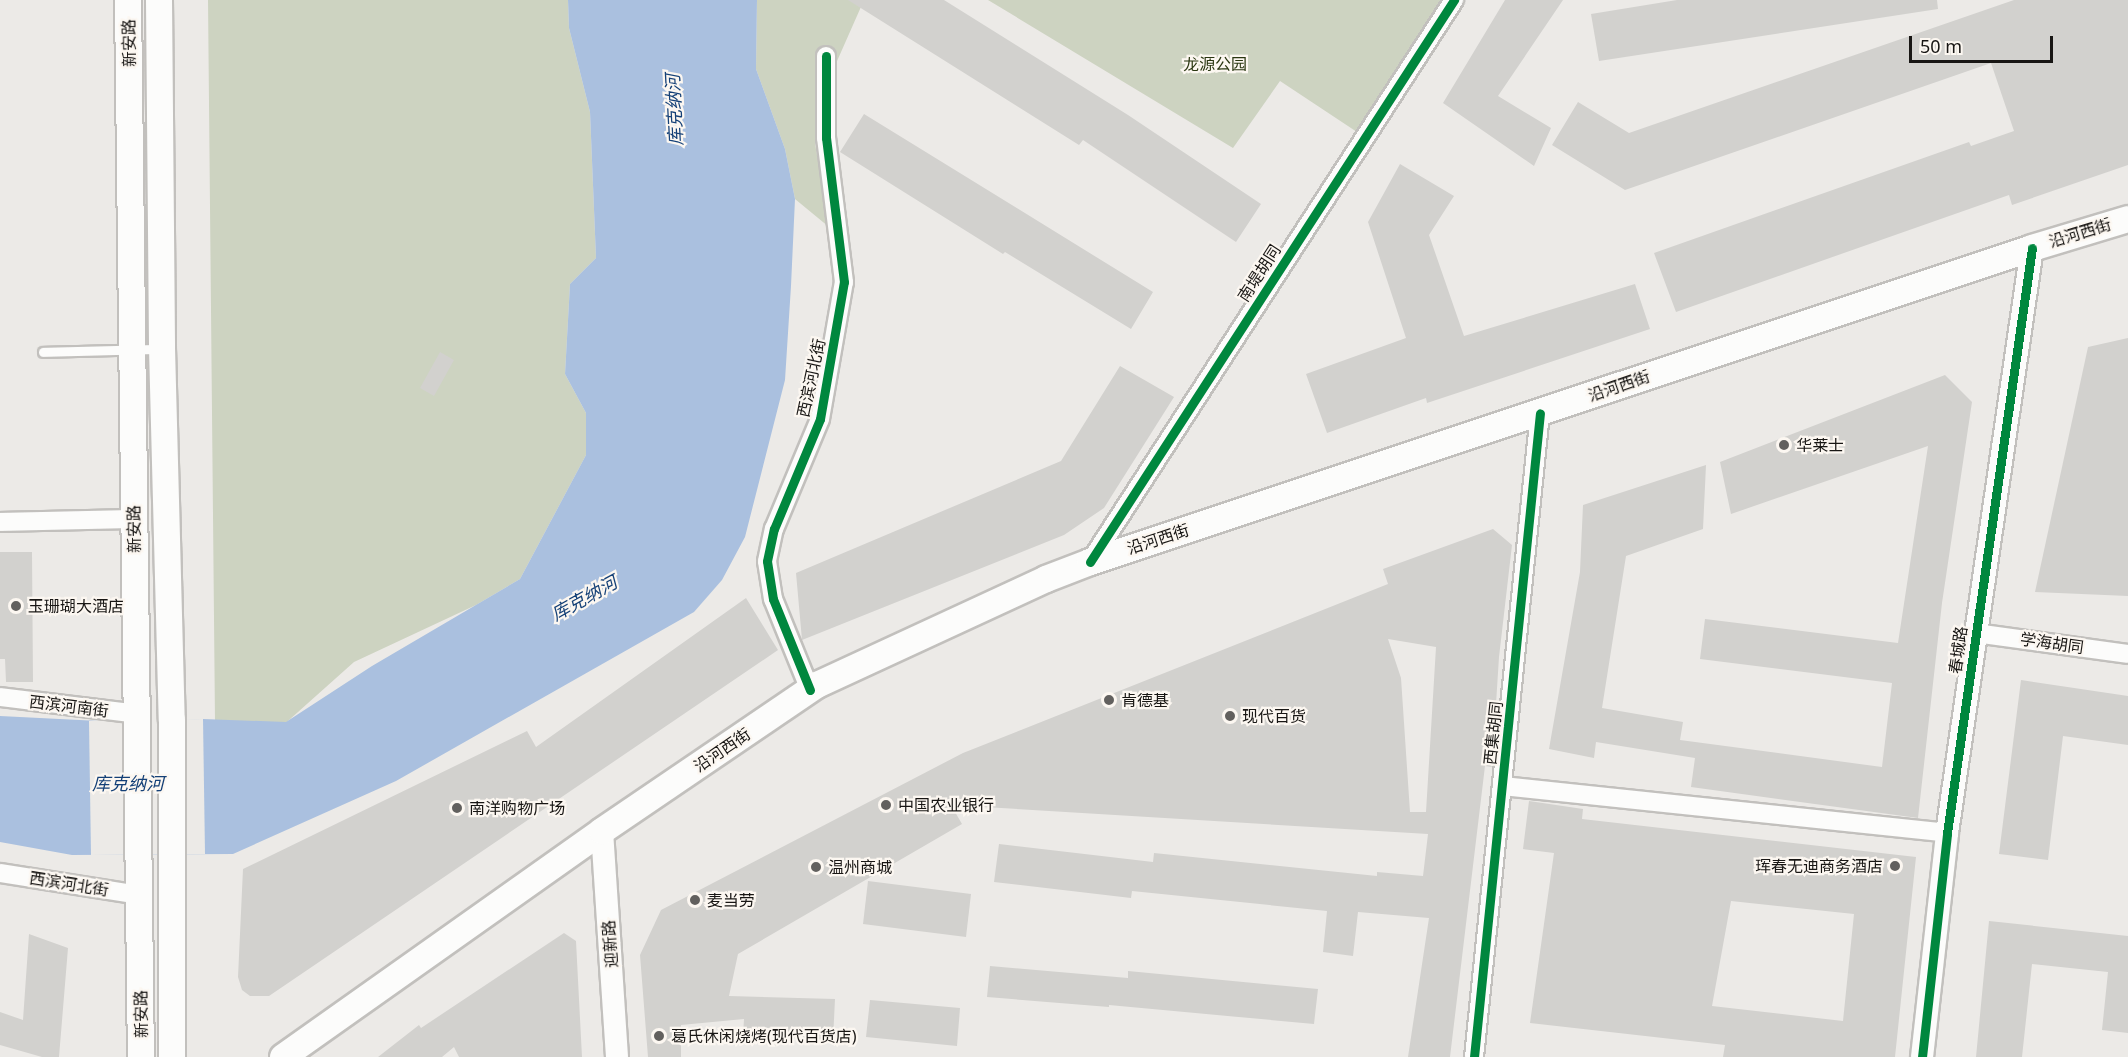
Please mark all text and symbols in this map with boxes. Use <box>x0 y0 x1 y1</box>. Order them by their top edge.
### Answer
street label: 新安路 <box>119 19 139 67</box>
scale bar <box>1912 24 2056 62</box>
text: 50 m <box>1920 34 1962 58</box>
park label: 龙源公园 <box>1183 54 1247 74</box>
water label: 库克纳河 <box>661 73 687 147</box>
street label: 沿河西街 <box>2047 214 2113 252</box>
street label: 南堤胡同 <box>1234 241 1284 305</box>
street label: 西滨河北街 <box>793 337 829 419</box>
street label: 沿河西街 <box>1586 367 1652 405</box>
place label: 华莱士 <box>1796 435 1844 455</box>
marker: 华莱士 <box>1777 438 1791 452</box>
street label: 新安路 <box>124 505 144 553</box>
street label: 沿河西街 <box>1125 520 1191 558</box>
water label: 库克纳河 <box>547 571 621 625</box>
place label: 玉珊瑚大酒店 <box>28 596 124 616</box>
marker: 玉珊瑚大酒店 <box>9 599 23 613</box>
street label: 春城路 <box>1945 625 1971 675</box>
street label: 学海胡同 <box>2019 629 2085 657</box>
place label: 肯德基 <box>1121 690 1169 710</box>
street label: 西滨河南街 <box>28 692 110 720</box>
marker: 肯德基 <box>1102 693 1116 707</box>
street label: 西集胡同 <box>1480 700 1506 766</box>
place label: 现代百货 <box>1242 706 1306 726</box>
marker: 现代百货 <box>1223 709 1237 723</box>
street label: 沿河西街 <box>690 724 754 776</box>
water label: 库克纳河 <box>92 772 164 794</box>
place label: 中国农业银行 <box>898 795 994 815</box>
place label: 南洋购物广场 <box>469 798 565 818</box>
marker: 中国农业银行 <box>879 798 893 812</box>
marker: 南洋购物广场 <box>450 801 464 815</box>
place label: 珲春无迪商务酒店 <box>1755 856 1883 876</box>
place label: 温州商城 <box>828 857 892 877</box>
marker: 珲春无迪商务酒店 <box>1888 859 1902 873</box>
marker: 温州商城 <box>809 860 823 874</box>
street label: 西滨河北街 <box>28 868 110 900</box>
place label: 麦当劳 <box>707 890 755 910</box>
marker: 麦当劳 <box>688 893 702 907</box>
street label: 迎新路 <box>599 919 621 969</box>
street label: 新安路 <box>131 990 151 1038</box>
place label: 葛氏休闲烧烤(现代百货店) <box>671 1026 857 1046</box>
marker: 葛氏休闲烧烤(现代百货店) <box>652 1029 666 1043</box>

